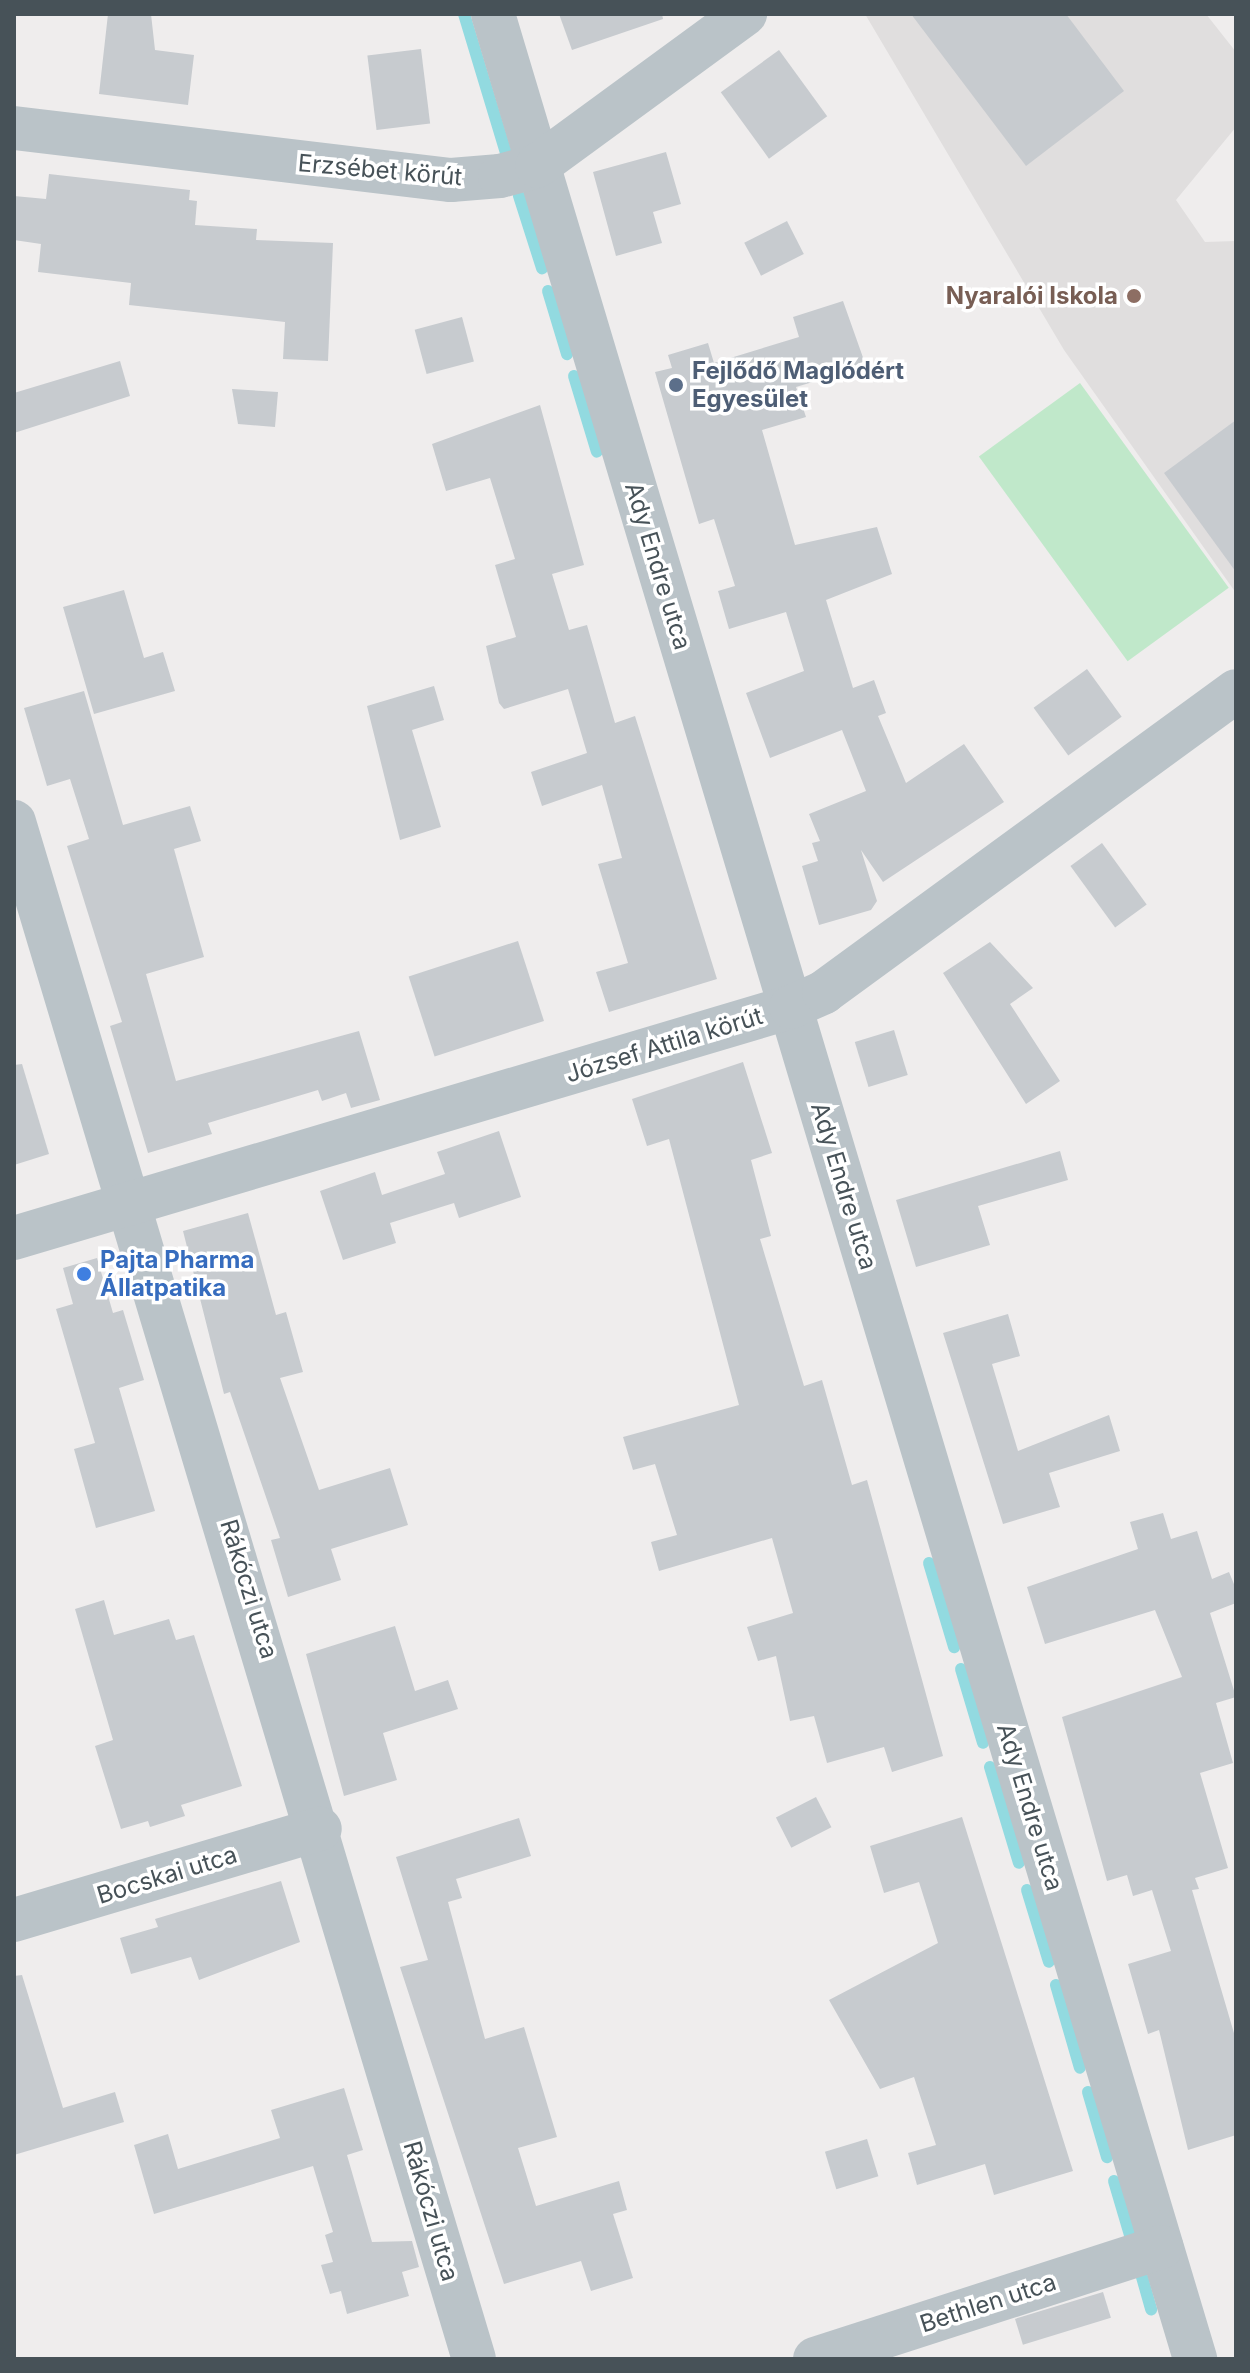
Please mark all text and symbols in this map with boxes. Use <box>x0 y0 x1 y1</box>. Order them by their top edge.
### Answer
street label: Erzsébet körút <box>297 148 463 192</box>
place label: Nyaralói Iskola <box>946 282 1118 310</box>
marker: Nyaralói Iskola <box>1125 287 1143 305</box>
place label: Fejlődő Maglódért Egyesület <box>692 357 904 413</box>
marker: Fejlődő Maglódért Egyesület <box>667 376 685 394</box>
street label: Ady Endre utca <box>619 479 697 653</box>
street label: József Attila körút <box>562 1001 766 1089</box>
street label: Ady Endre utca <box>805 1099 883 1273</box>
place label: Pajta Pharma Állatpatika <box>100 1246 254 1302</box>
marker: Pajta Pharma Állatpatika <box>75 1265 93 1283</box>
street label: Rákóczi utca <box>214 1516 284 1662</box>
street label: Ady Endre utca <box>991 1720 1069 1894</box>
street label: Bocskai utca <box>93 1840 241 1910</box>
street label: Rákóczi utca <box>397 2138 465 2284</box>
street label: Bethlen utca <box>916 2267 1060 2339</box>

